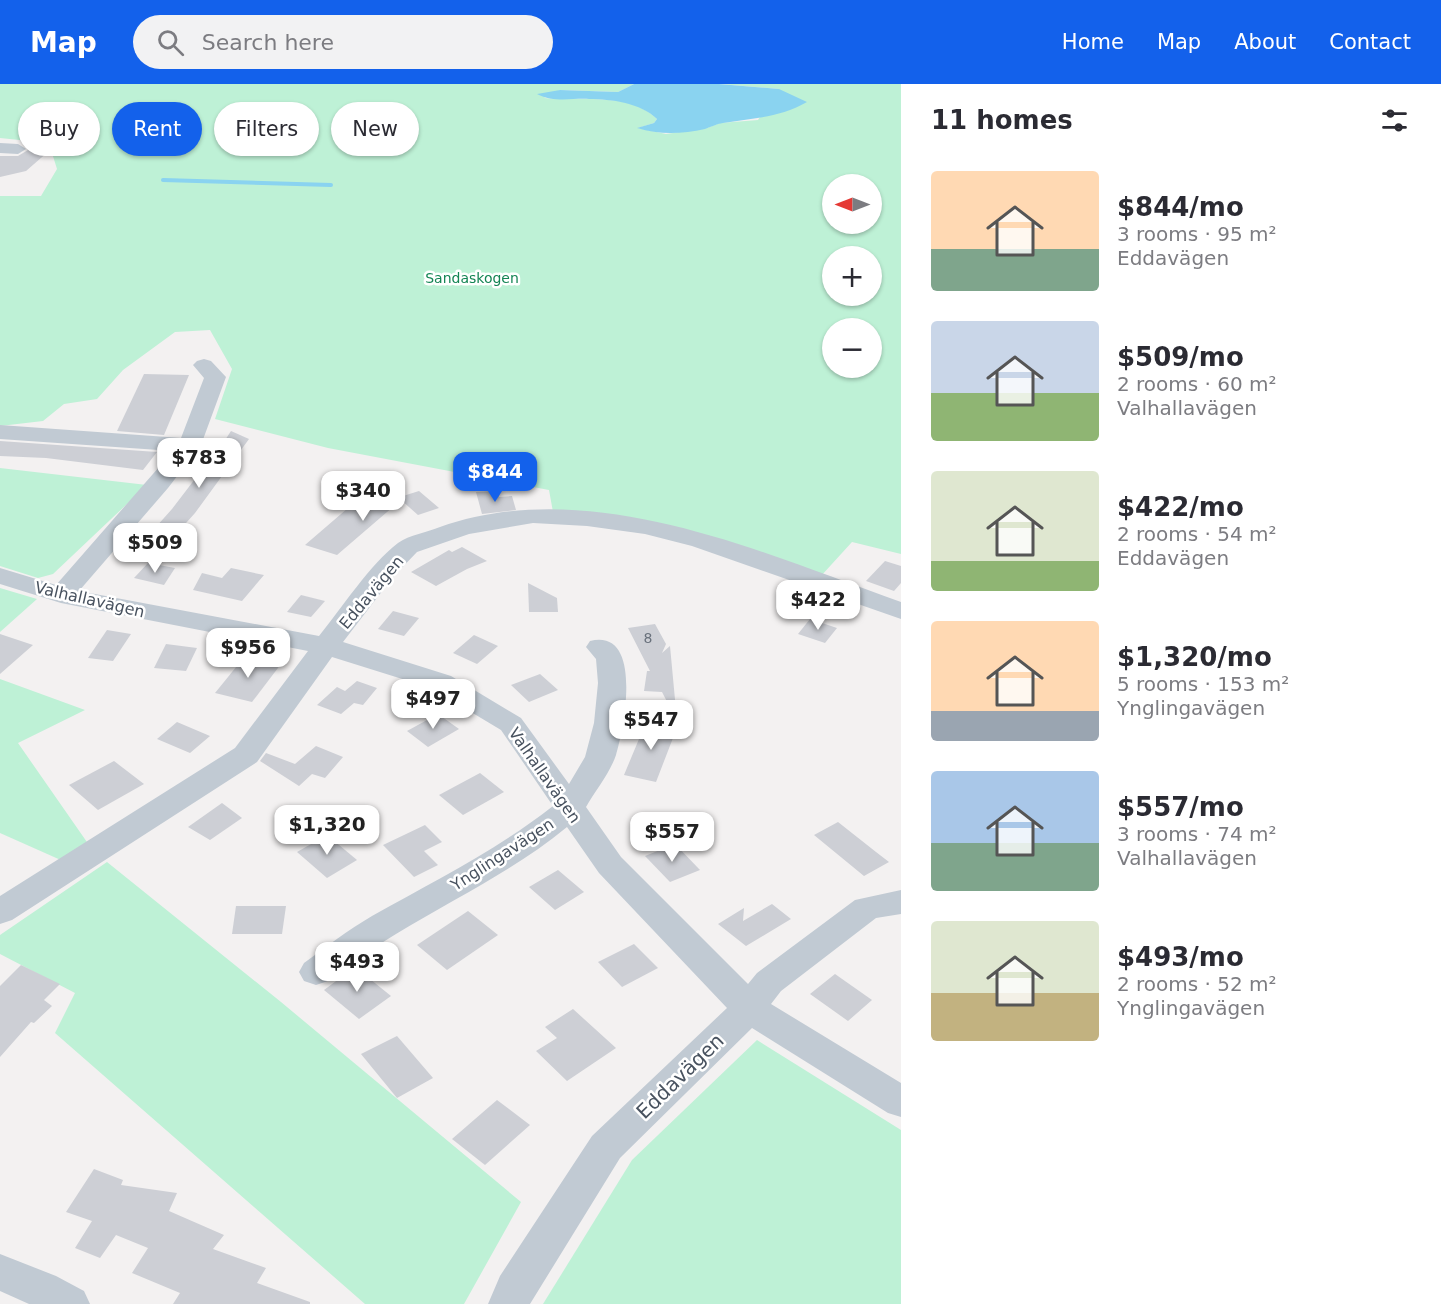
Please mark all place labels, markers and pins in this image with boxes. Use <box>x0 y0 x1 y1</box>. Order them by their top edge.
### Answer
pin: $783 <box>163 438 235 489</box>
pin: $844 <box>459 452 531 503</box>
pin: $340 <box>327 471 399 522</box>
pin: $509 <box>119 523 191 574</box>
pin: $422 <box>782 580 854 631</box>
pin: $956 <box>212 628 284 679</box>
pin: $497 <box>397 679 469 730</box>
pin: $547 <box>615 700 687 751</box>
pin: $1,320 <box>278 805 376 856</box>
pin: $557 <box>636 812 708 863</box>
pin: $493 <box>321 942 393 993</box>

